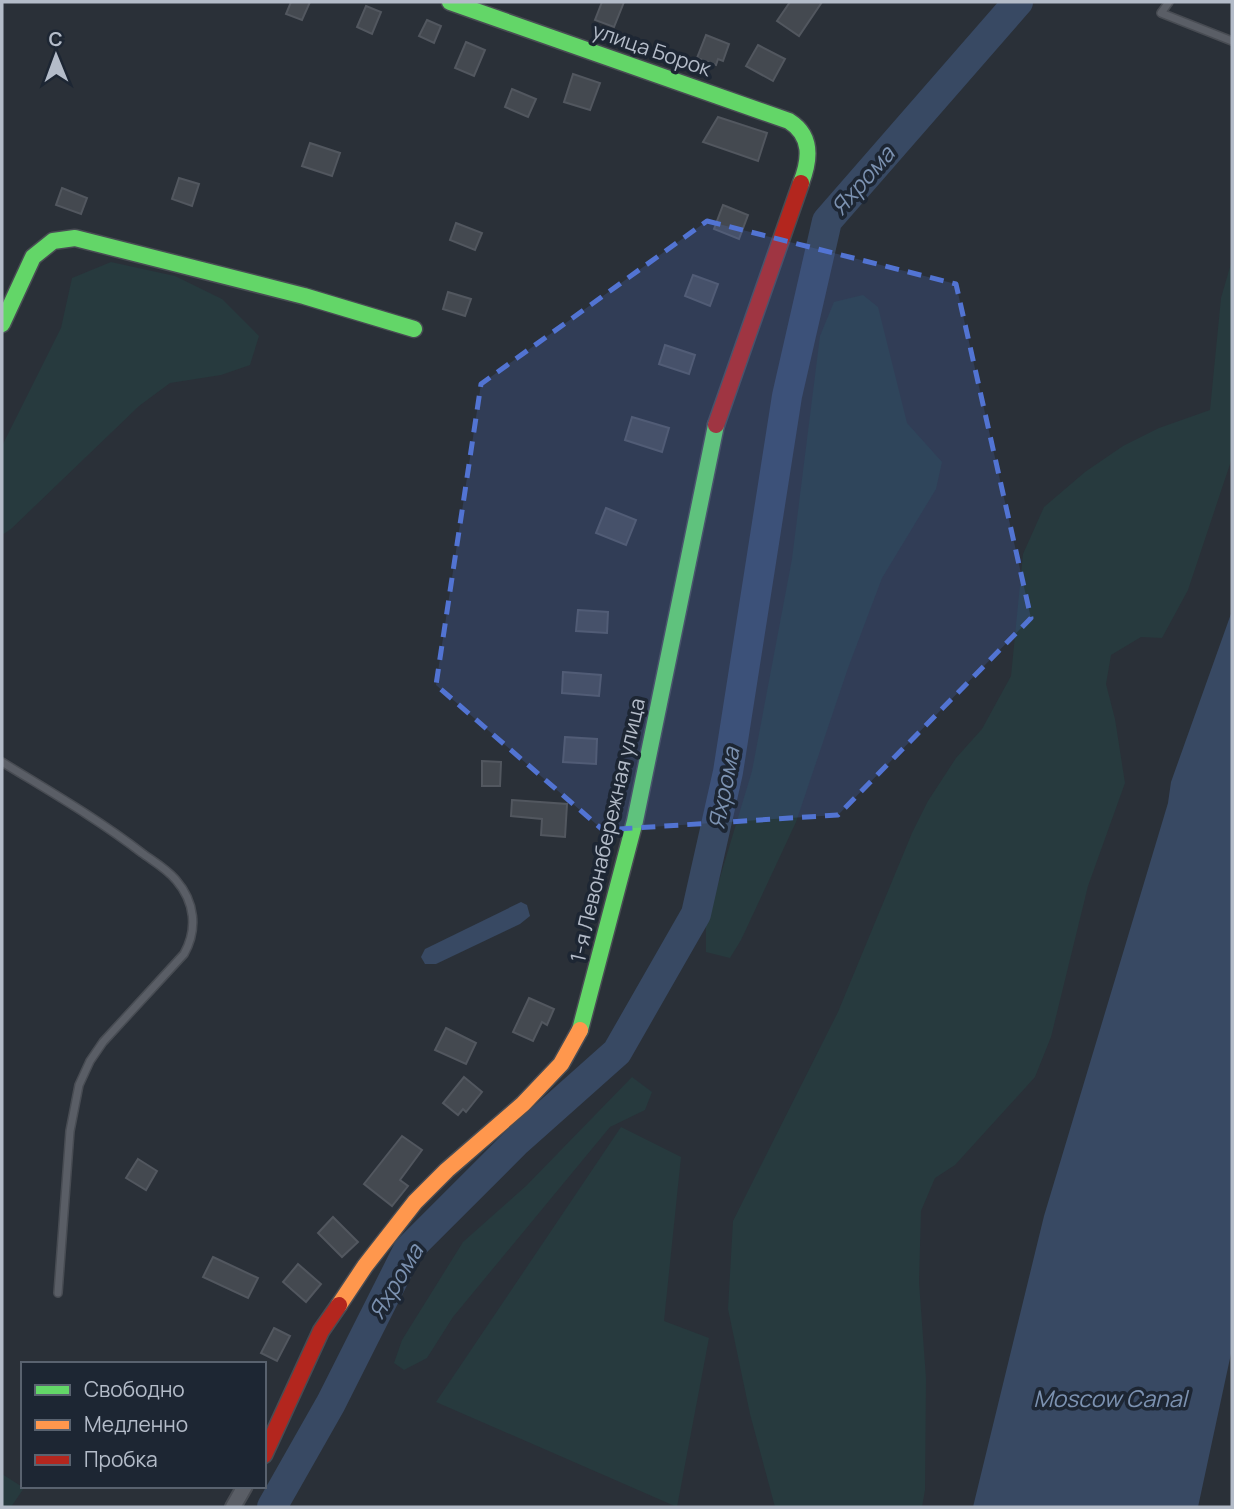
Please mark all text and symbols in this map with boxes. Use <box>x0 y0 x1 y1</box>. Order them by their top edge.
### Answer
street label: улица Борок <box>589 16 716 83</box>
north arrow <box>21 21 91 91</box>
text: С <box>48 26 63 52</box>
water label: Яхрома <box>823 137 902 222</box>
street label: 1-я Левонабережная улица <box>563 695 651 965</box>
water label: Яхрома <box>699 743 747 832</box>
water label: Яхрома <box>360 1236 431 1325</box>
legend <box>21 1362 266 1488</box>
text: Свободно <box>84 1375 185 1403</box>
water label: Moscow Canal <box>1033 1382 1189 1414</box>
text: Медленно <box>84 1410 188 1438</box>
text: Пробка <box>84 1445 158 1473</box>

